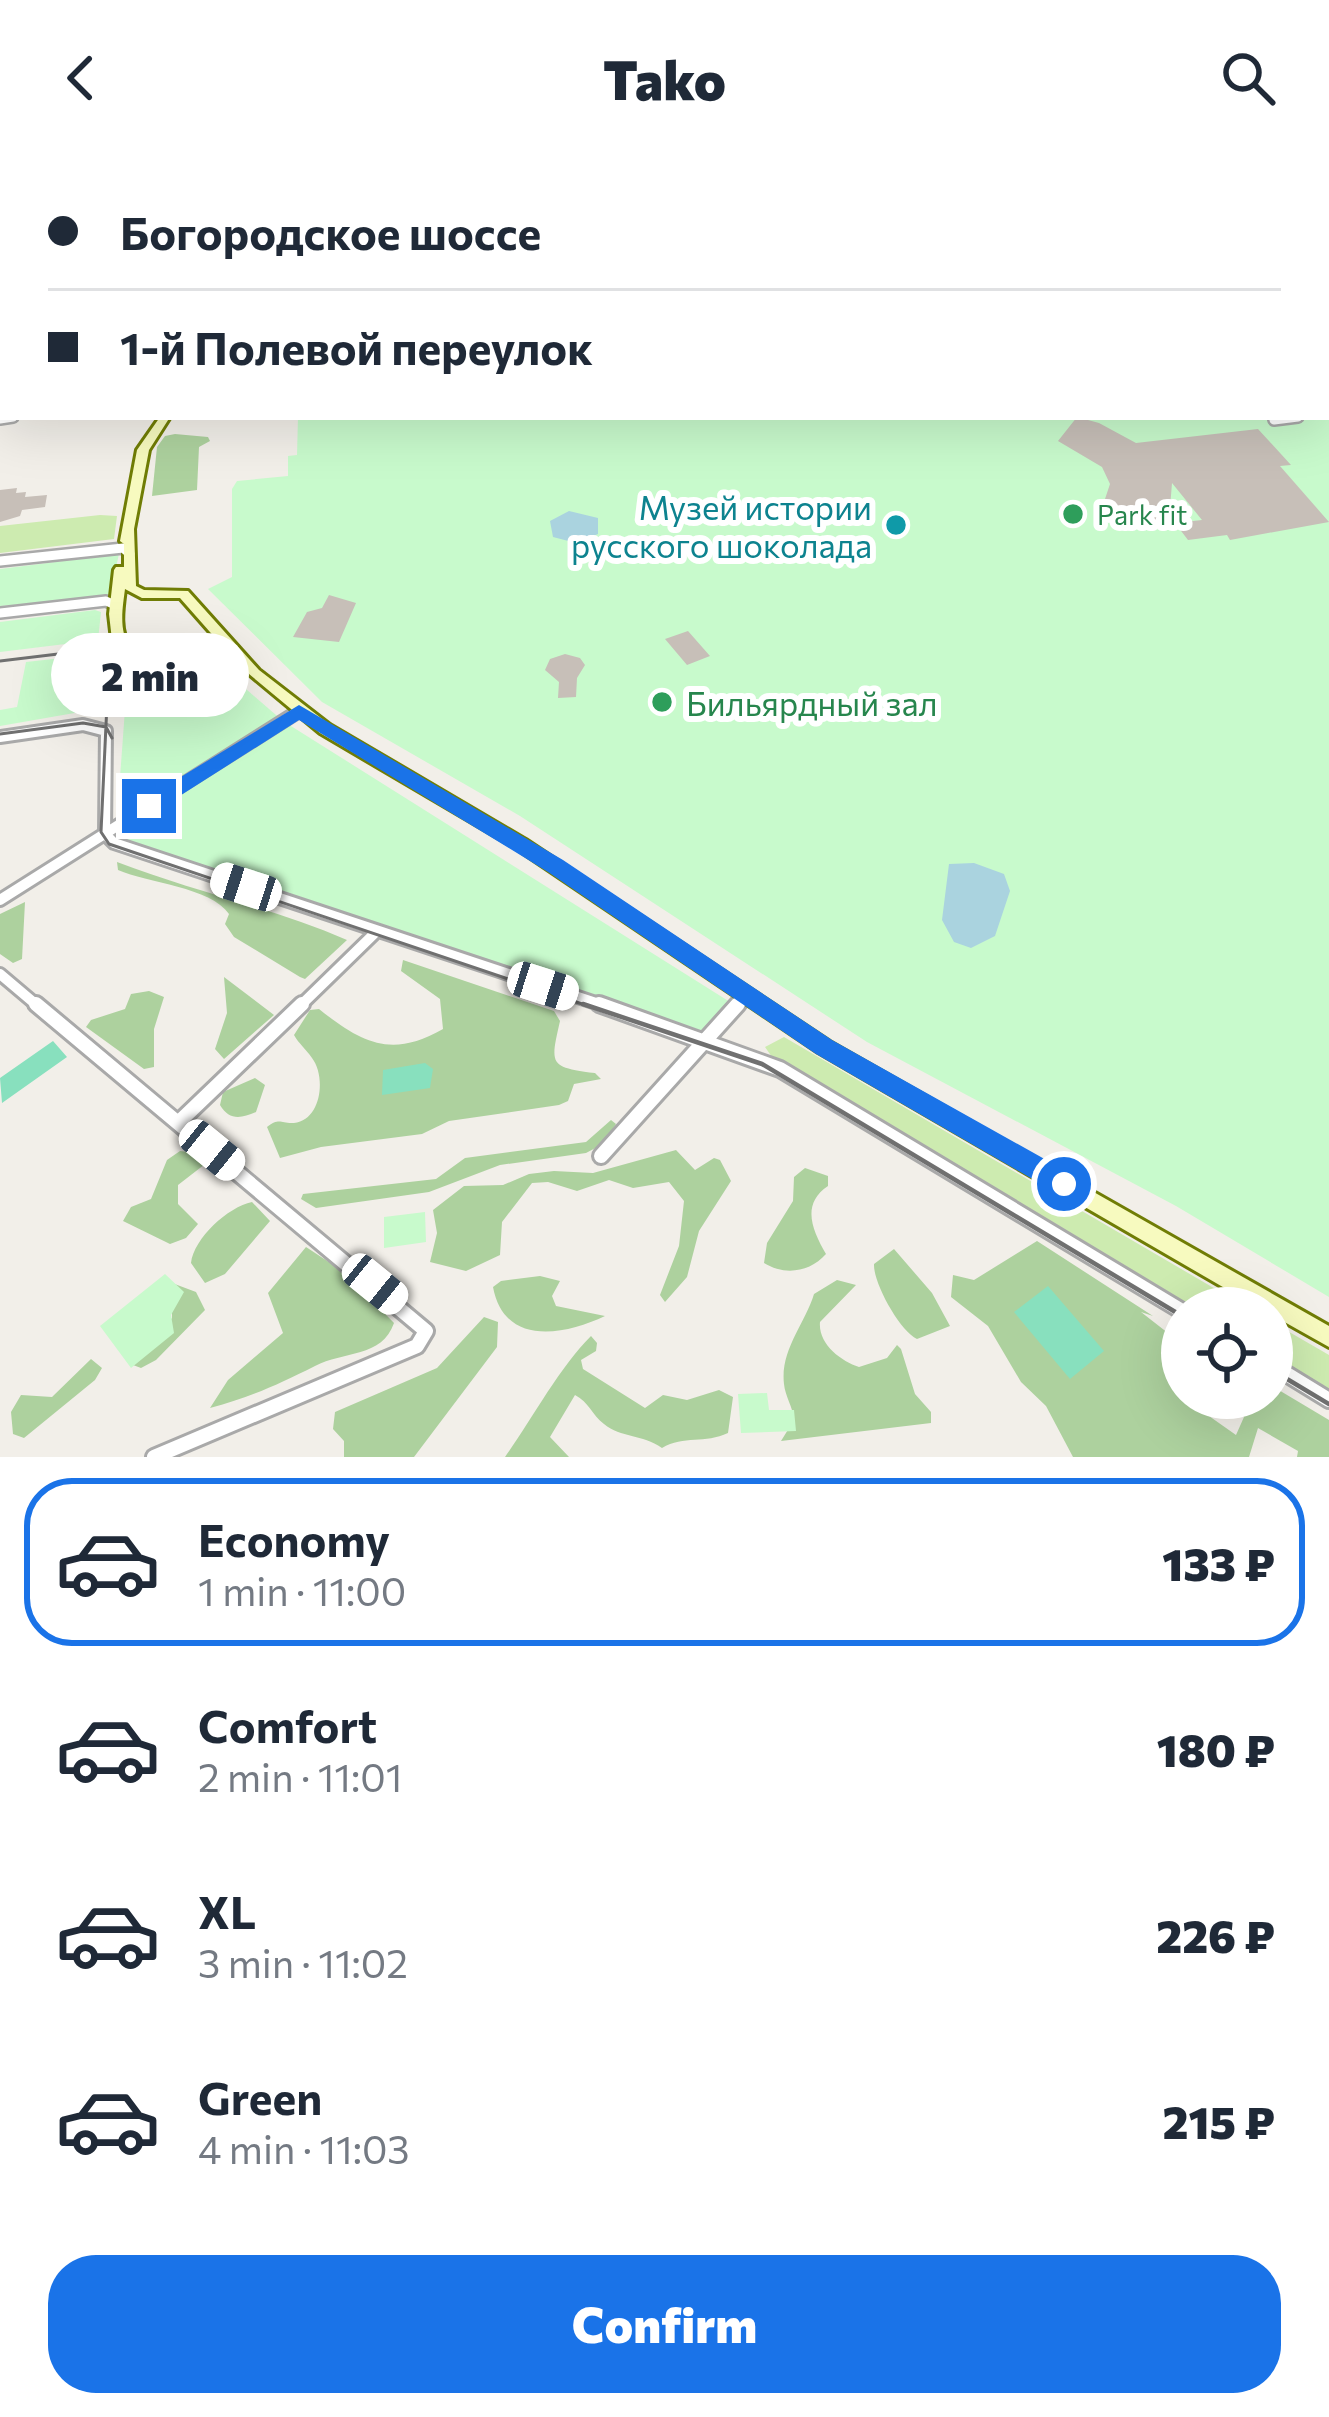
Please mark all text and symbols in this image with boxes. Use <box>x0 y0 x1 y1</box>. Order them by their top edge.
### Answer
icon: back <box>48 45 114 111</box>
text: Tako <box>603 45 726 111</box>
icon: search <box>1215 45 1281 111</box>
text: Богородское шоссе <box>120 204 541 259</box>
text: 1-й Полевой переулок <box>120 319 593 374</box>
place label: Музей истории русского шоколада <box>571 486 872 565</box>
place label: Park fit <box>1097 498 1187 531</box>
marker: Park fit <box>1060 501 1086 527</box>
marker: Музей истории русского шоколада <box>883 512 909 538</box>
callout: 2 min <box>50 632 248 716</box>
text: 2 min <box>101 651 199 699</box>
place label: Бильярдный зал <box>686 682 938 723</box>
marker: Бильярдный зал <box>649 689 675 715</box>
route end <box>122 779 176 833</box>
car <box>206 859 286 915</box>
car <box>503 958 583 1014</box>
car <box>173 1113 251 1187</box>
route start <box>1037 1157 1091 1211</box>
car <box>336 1247 414 1321</box>
map controls <box>1161 1287 1293 1419</box>
button: locate <box>1161 1287 1293 1419</box>
icon: car <box>54 1508 162 1616</box>
text: Economy <box>198 1511 390 1566</box>
text: 133 ₽ <box>1162 1535 1275 1590</box>
text: 1 min · 11:00 <box>198 1566 406 1614</box>
icon: car <box>54 1694 162 1802</box>
text: Comfort <box>198 1697 377 1752</box>
text: 180 ₽ <box>1157 1721 1275 1776</box>
text: 2 min · 11:01 <box>198 1752 402 1800</box>
icon: car <box>54 1880 162 1988</box>
text: XL <box>198 1883 256 1938</box>
text: 226 ₽ <box>1156 1907 1275 1962</box>
text: 3 min · 11:02 <box>198 1938 408 1986</box>
icon: car <box>54 2066 162 2174</box>
text: Green <box>198 2069 322 2124</box>
text: 215 ₽ <box>1163 2093 1275 2148</box>
text: 4 min · 11:03 <box>198 2124 410 2172</box>
button: Confirm <box>48 2255 1281 2393</box>

